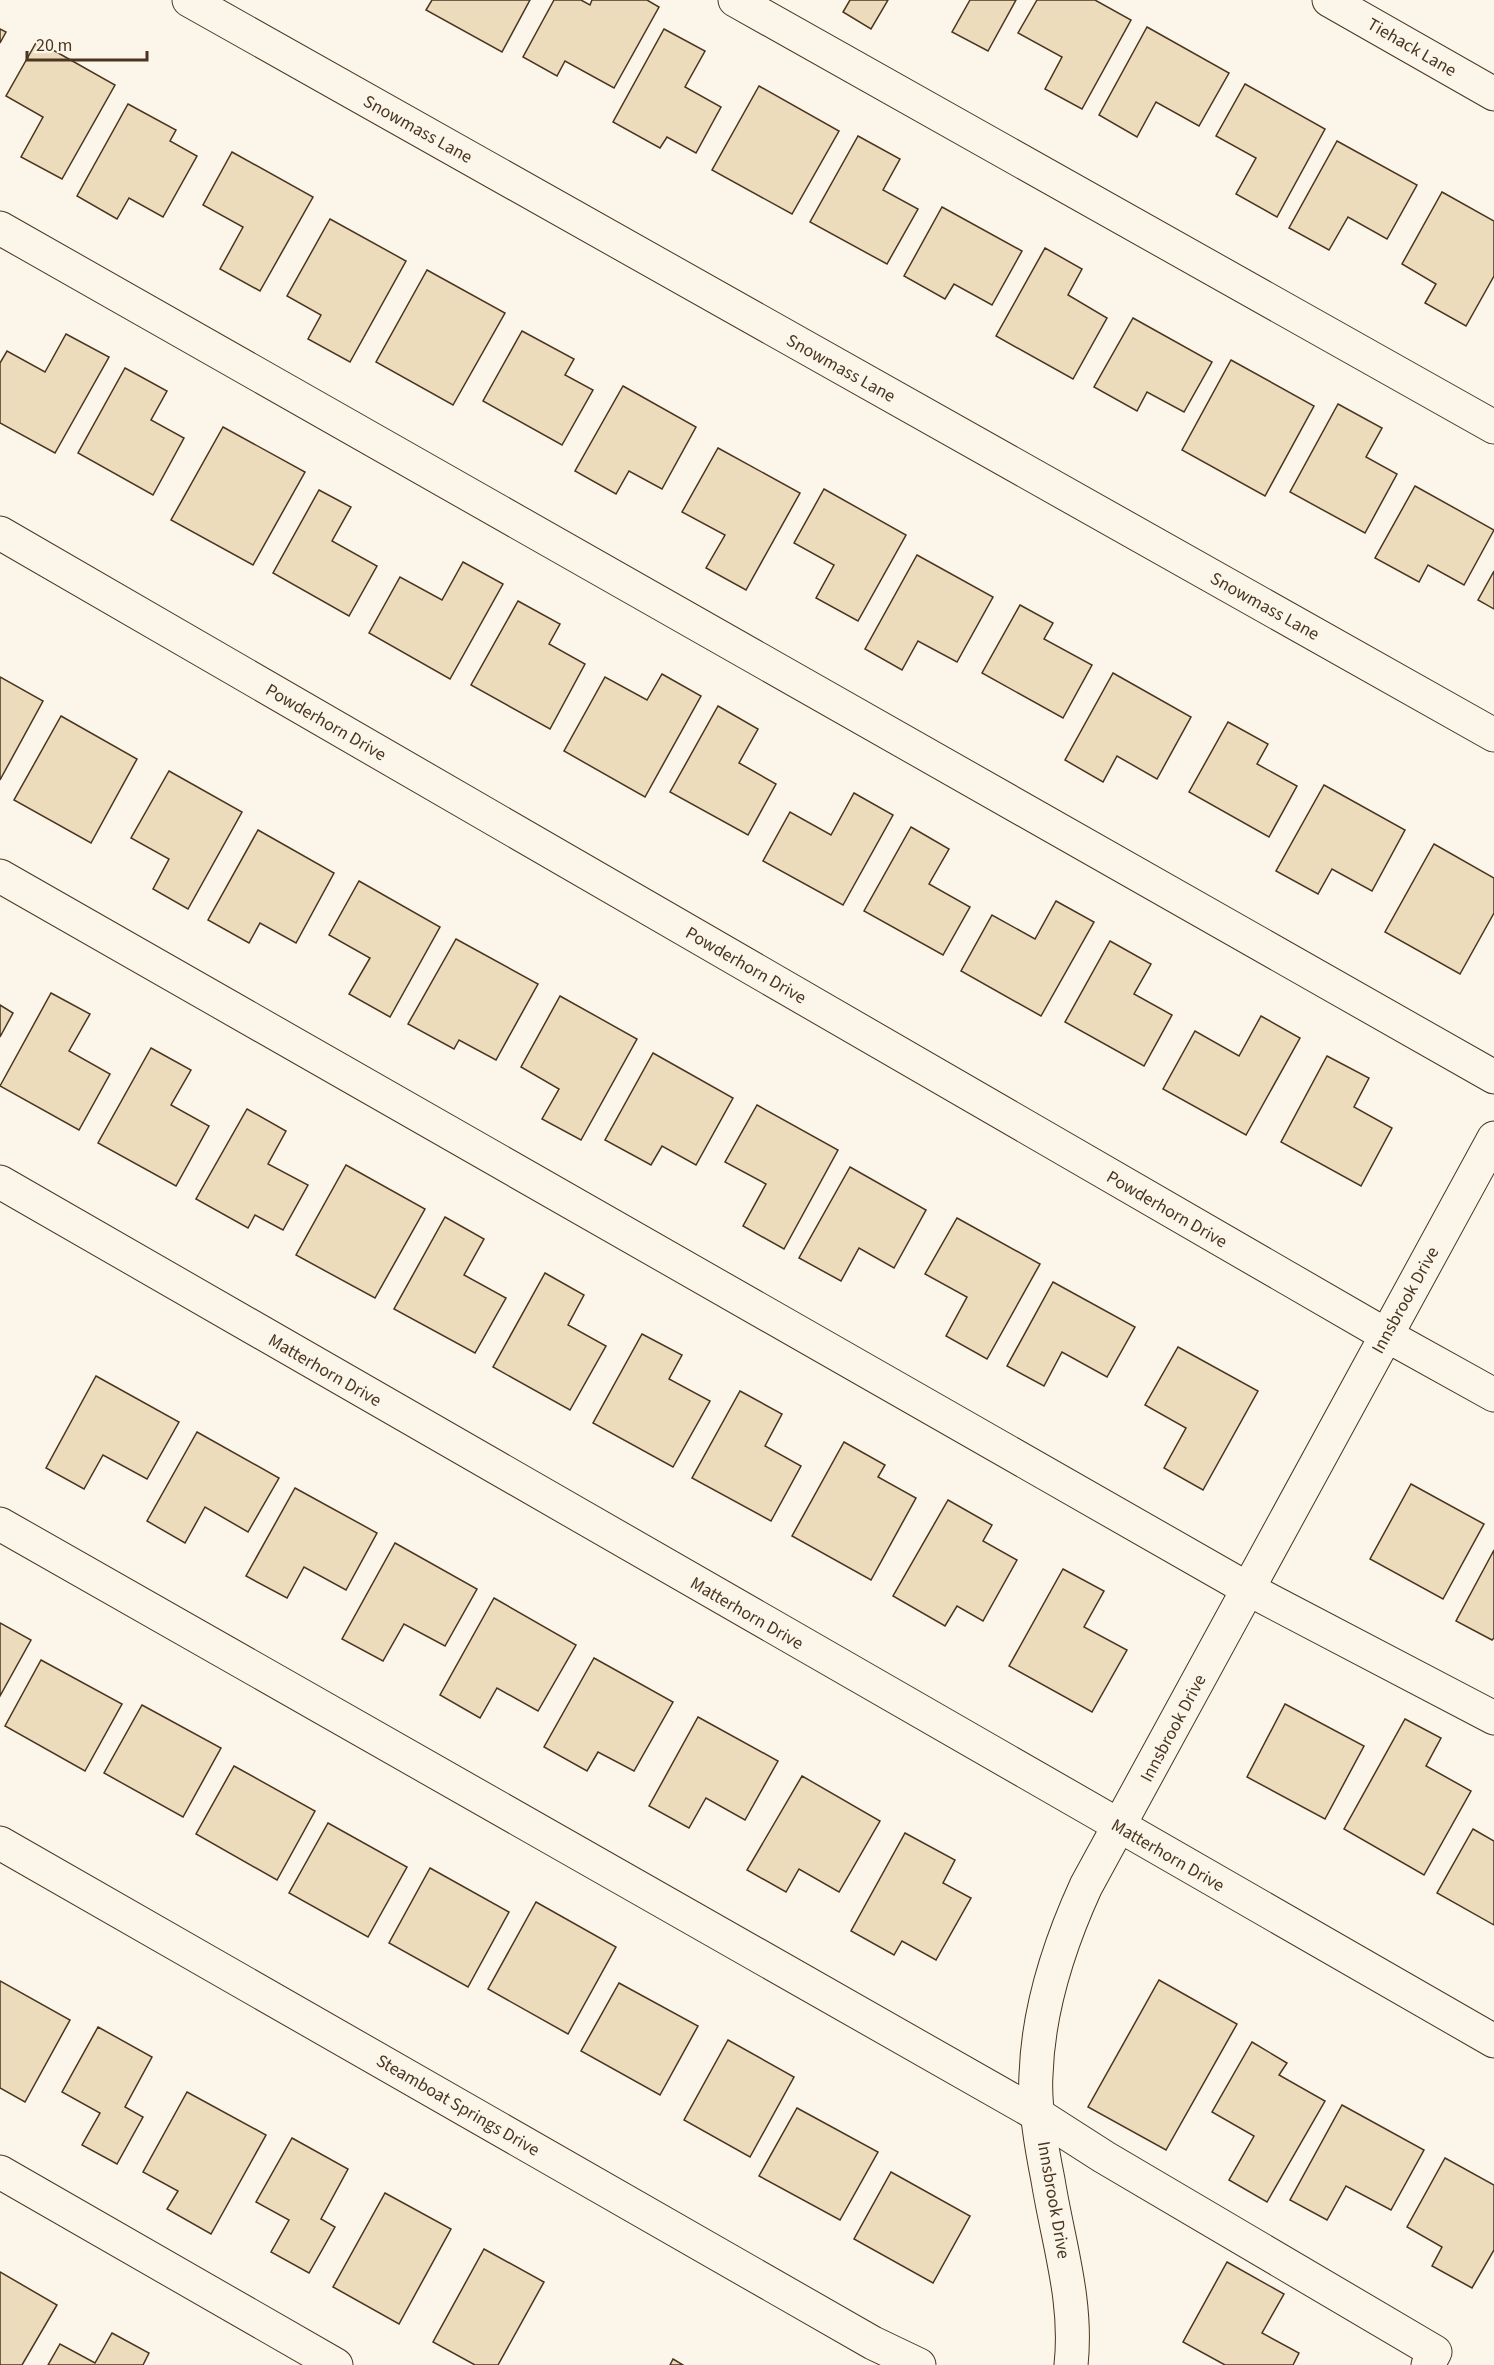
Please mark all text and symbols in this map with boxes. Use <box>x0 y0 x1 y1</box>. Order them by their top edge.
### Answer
street label: Tiehack Lane <box>1363 12 1461 83</box>
scale bar <box>27 24 147 62</box>
text: 20 m <box>36 33 72 58</box>
street label: Snowmass Lane <box>359 89 477 170</box>
street label: Snowmass Lane <box>782 328 900 409</box>
street label: Snowmass Lane <box>1206 566 1324 647</box>
street label: Powderhorn Drive <box>261 678 391 767</box>
street label: Powderhorn Drive <box>681 921 811 1010</box>
street label: Powderhorn Drive <box>1102 1165 1232 1254</box>
street label: Innsbrook Drive <box>1366 1242 1445 1358</box>
street label: Matterhorn Drive <box>264 1328 386 1413</box>
street label: Matterhorn Drive <box>686 1571 808 1656</box>
street label: Innsbrook Drive <box>1134 1670 1212 1787</box>
street label: Matterhorn Drive <box>1107 1813 1229 1898</box>
street label: Steamboat Springs Drive <box>371 2048 544 2163</box>
street label: Innsbrook Drive <box>1031 2139 1076 2261</box>

